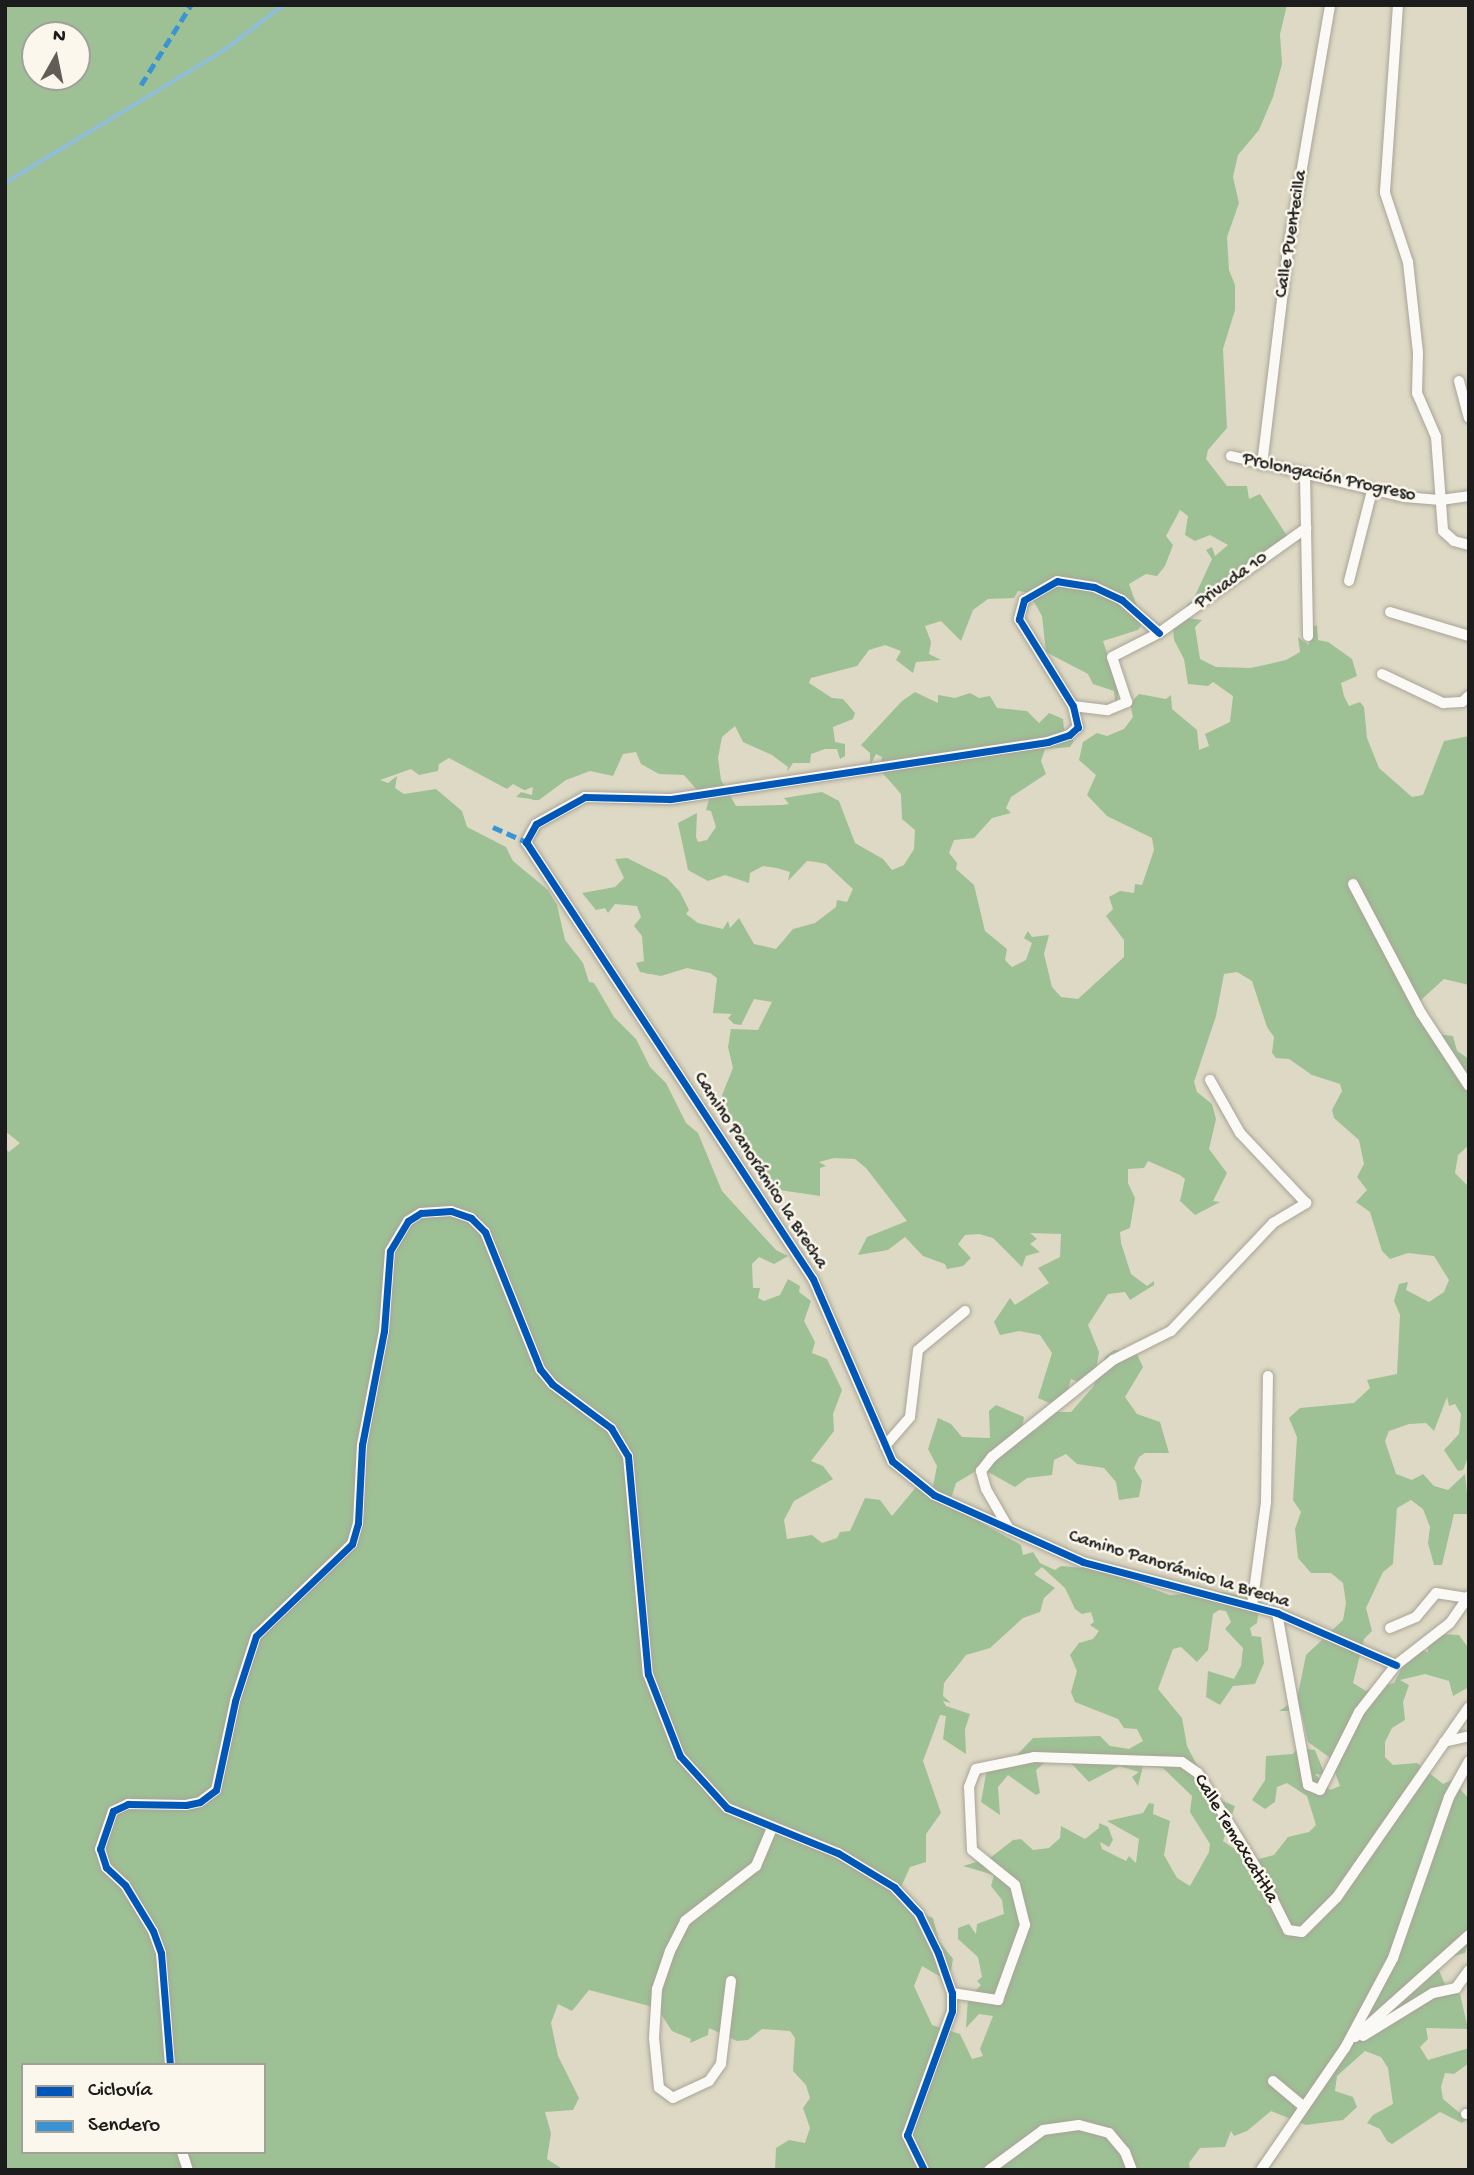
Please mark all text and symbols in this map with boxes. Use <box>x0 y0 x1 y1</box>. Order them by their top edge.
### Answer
north arrow <box>21 21 91 91</box>
text: N <box>51 24 67 49</box>
street label: Calle Puentecilla <box>1271 169 1313 299</box>
street label: Prolongación Progreso <box>1240 448 1418 508</box>
street label: Privada 10 <box>1191 547 1273 615</box>
street label: Camino Panorámico la Brecha <box>688 1068 832 1274</box>
street label: Camino Panorámico la Brecha <box>1066 1525 1292 1615</box>
street label: Calle Temaxcatitla <box>1188 1771 1282 1907</box>
legend <box>21 2063 266 2154</box>
text: Ciclovía <box>88 2079 152 2104</box>
text: Sendero <box>88 2114 160 2139</box>

